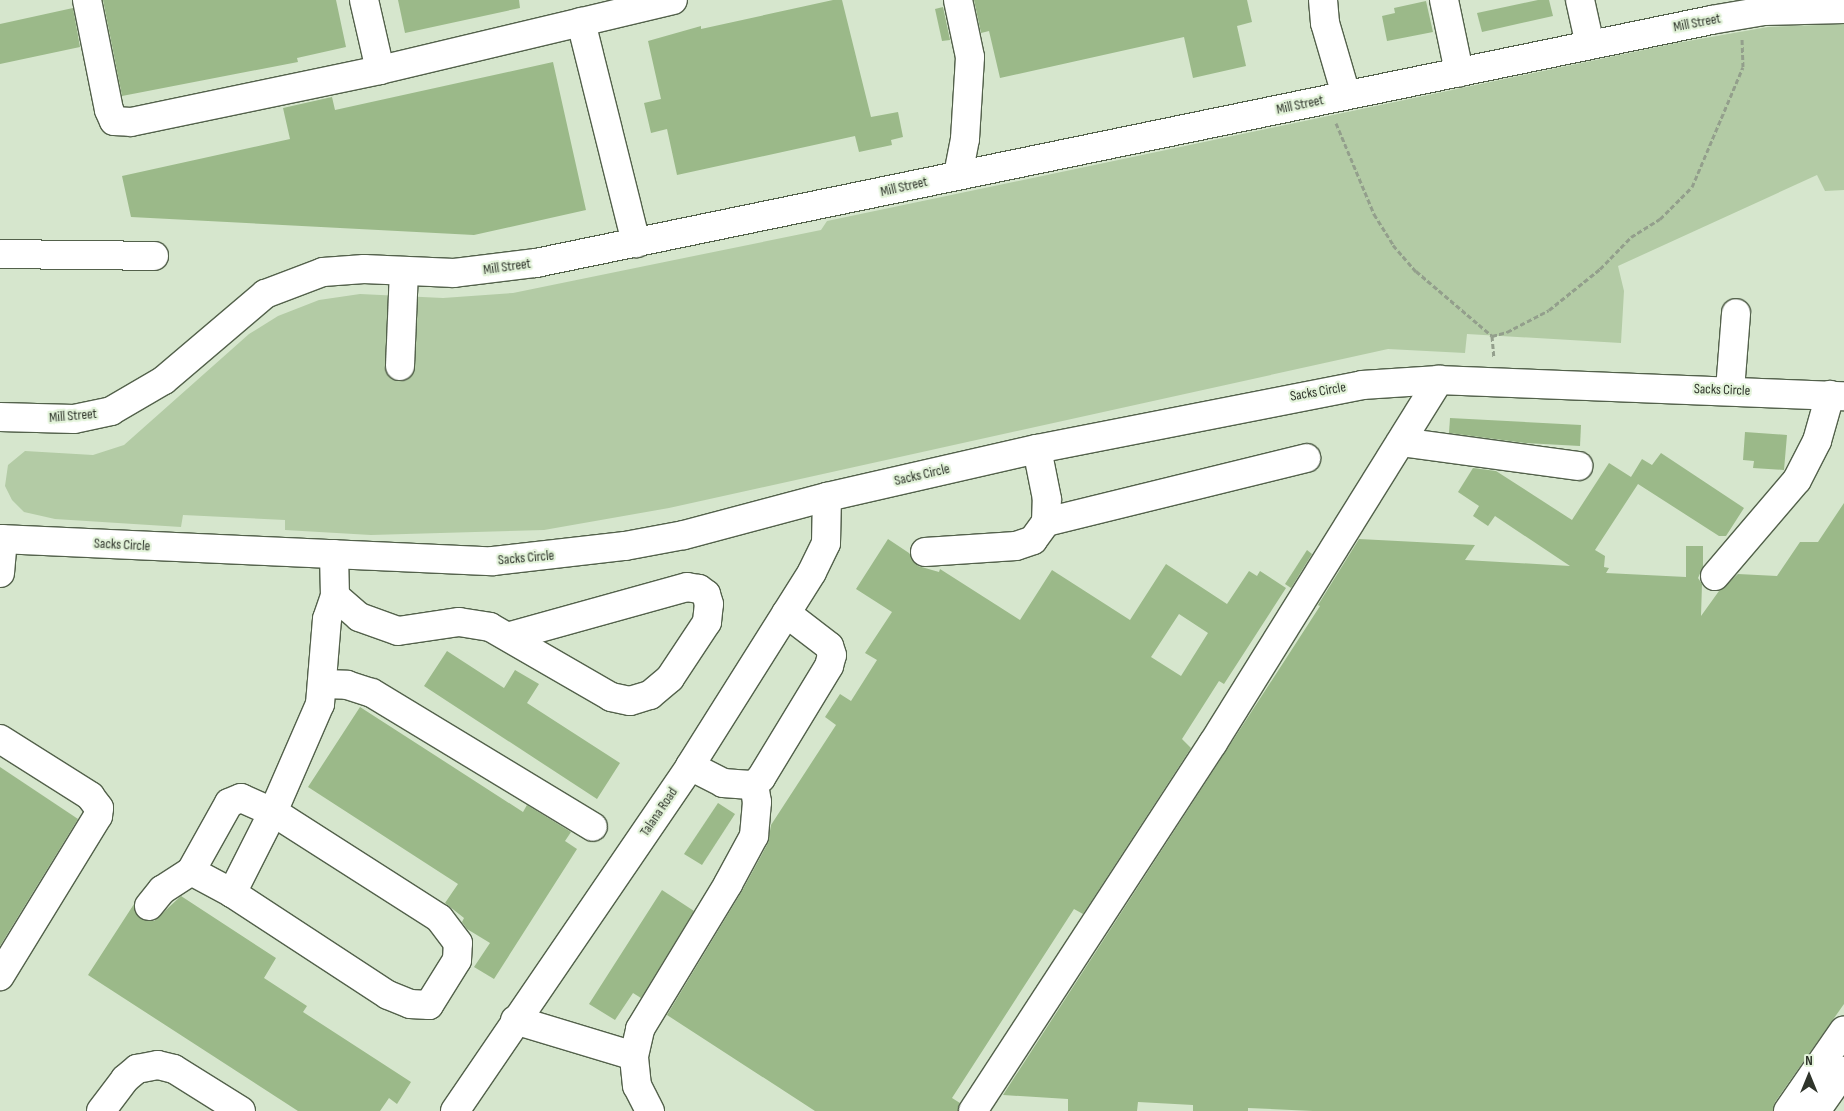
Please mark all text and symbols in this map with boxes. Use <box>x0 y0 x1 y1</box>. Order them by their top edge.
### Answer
street label: Mill Street <box>1672 10 1722 36</box>
street label: Mill Street <box>1275 92 1325 118</box>
street label: Mill Street <box>879 173 929 201</box>
street label: Mill Street <box>482 255 532 279</box>
street label: Sacks Circle <box>1289 379 1347 405</box>
street label: Sacks Circle <box>1694 381 1750 399</box>
street label: Mill Street <box>48 406 98 426</box>
street label: Sacks Circle <box>893 460 951 490</box>
street label: Sacks Circle <box>93 535 151 555</box>
street label: Sacks Circle <box>497 547 555 569</box>
street label: Talana Road <box>637 784 681 840</box>
north arrow <box>1784 1051 1834 1101</box>
text: N <box>1805 1052 1813 1069</box>

